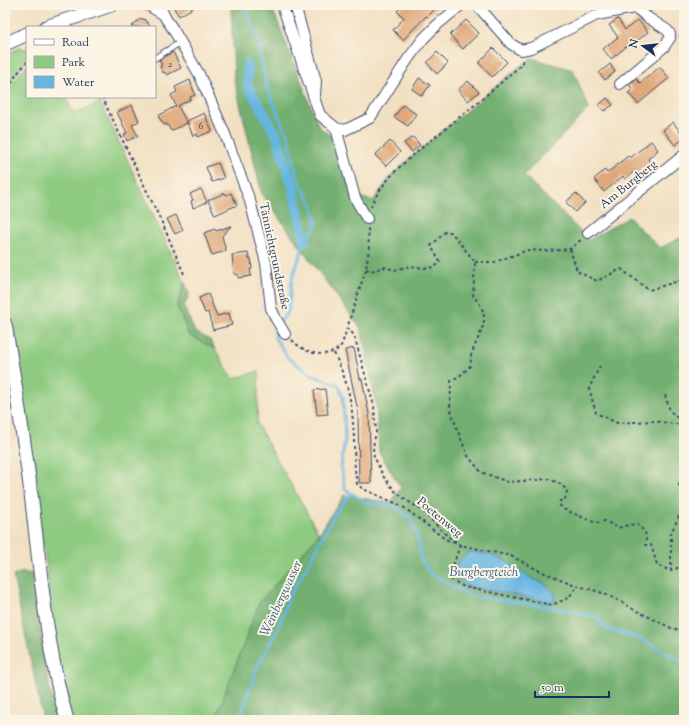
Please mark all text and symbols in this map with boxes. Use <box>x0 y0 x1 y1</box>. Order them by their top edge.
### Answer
legend <box>26 26 156 98</box>
north arrow <box>623 26 663 66</box>
text: Road <box>62 34 89 52</box>
text: N <box>625 37 643 51</box>
text: Park <box>62 54 85 72</box>
house number: 2 <box>168 57 173 72</box>
text: Water <box>62 74 95 92</box>
house number: 6 <box>199 119 204 134</box>
street label: Am Burgberg <box>596 156 661 214</box>
street label: Tännichtgrundstraße <box>254 201 294 312</box>
street label: Poetenweg <box>413 493 466 542</box>
water label: Weinbergwasser <box>256 558 307 640</box>
water label: Burgbergteich <box>450 564 519 582</box>
scale bar <box>535 673 609 699</box>
text: 50 m <box>540 679 564 697</box>

